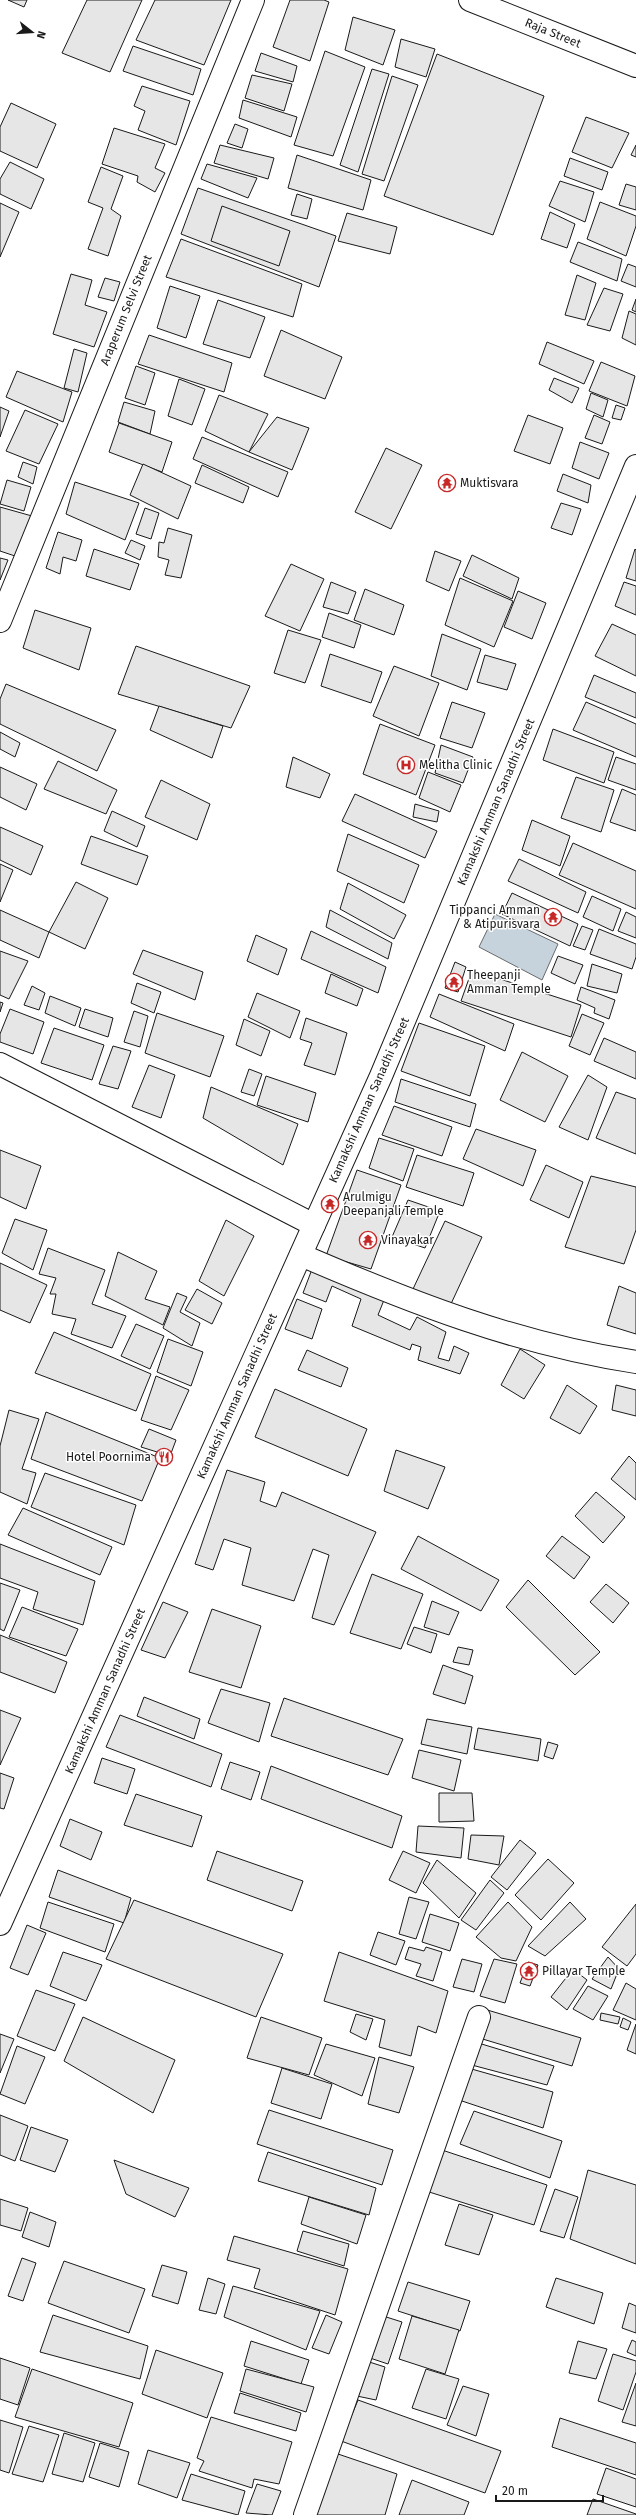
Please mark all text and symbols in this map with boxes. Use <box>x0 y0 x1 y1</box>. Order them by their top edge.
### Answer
north arrow <box>12 12 52 52</box>
street label: Raja Street <box>523 15 584 51</box>
text: N <box>34 29 48 40</box>
street label: Araperum Selvi Street <box>97 252 155 367</box>
temple icon: Muktisvara <box>437 473 457 493</box>
place label: Muktisvara <box>460 476 519 490</box>
street label: Kamakshi Amman Sanadhi Street <box>454 716 538 887</box>
hospital icon: Melitha Clinic <box>396 755 416 775</box>
place label: Melitha Clinic <box>419 758 493 772</box>
place label: Tippanci Amman & Atipurisvara <box>449 903 540 931</box>
temple icon: Tippanci Amman & Atipurisvara <box>543 907 563 927</box>
place label: Theepanji Amman Temple <box>467 968 551 996</box>
temple icon: Theepanji Amman Temple <box>444 972 464 992</box>
street label: Kamakshi Amman Sanadhi Street <box>326 1014 412 1185</box>
place label: Arulmigu Deepanjali Temple <box>343 1190 444 1218</box>
temple icon: Arulmigu Deepanjali Temple <box>320 1194 340 1214</box>
temple icon: Vinayakar <box>358 1230 378 1250</box>
place label: Vinayakar <box>381 1233 434 1247</box>
street label: Kamakshi Amman Sanadhi Street <box>194 1310 280 1481</box>
restaurant icon: Hotel Poornima <box>154 1447 174 1467</box>
place label: Hotel Poornima <box>66 1450 151 1464</box>
street label: Kamakshi Amman Sanadhi Street <box>62 1605 148 1776</box>
temple icon: Pillayar Temple <box>519 1961 539 1981</box>
place label: Pillayar Temple <box>542 1964 625 1978</box>
scale bar <box>496 2477 603 2503</box>
text: 20 m <box>502 2484 528 2498</box>

